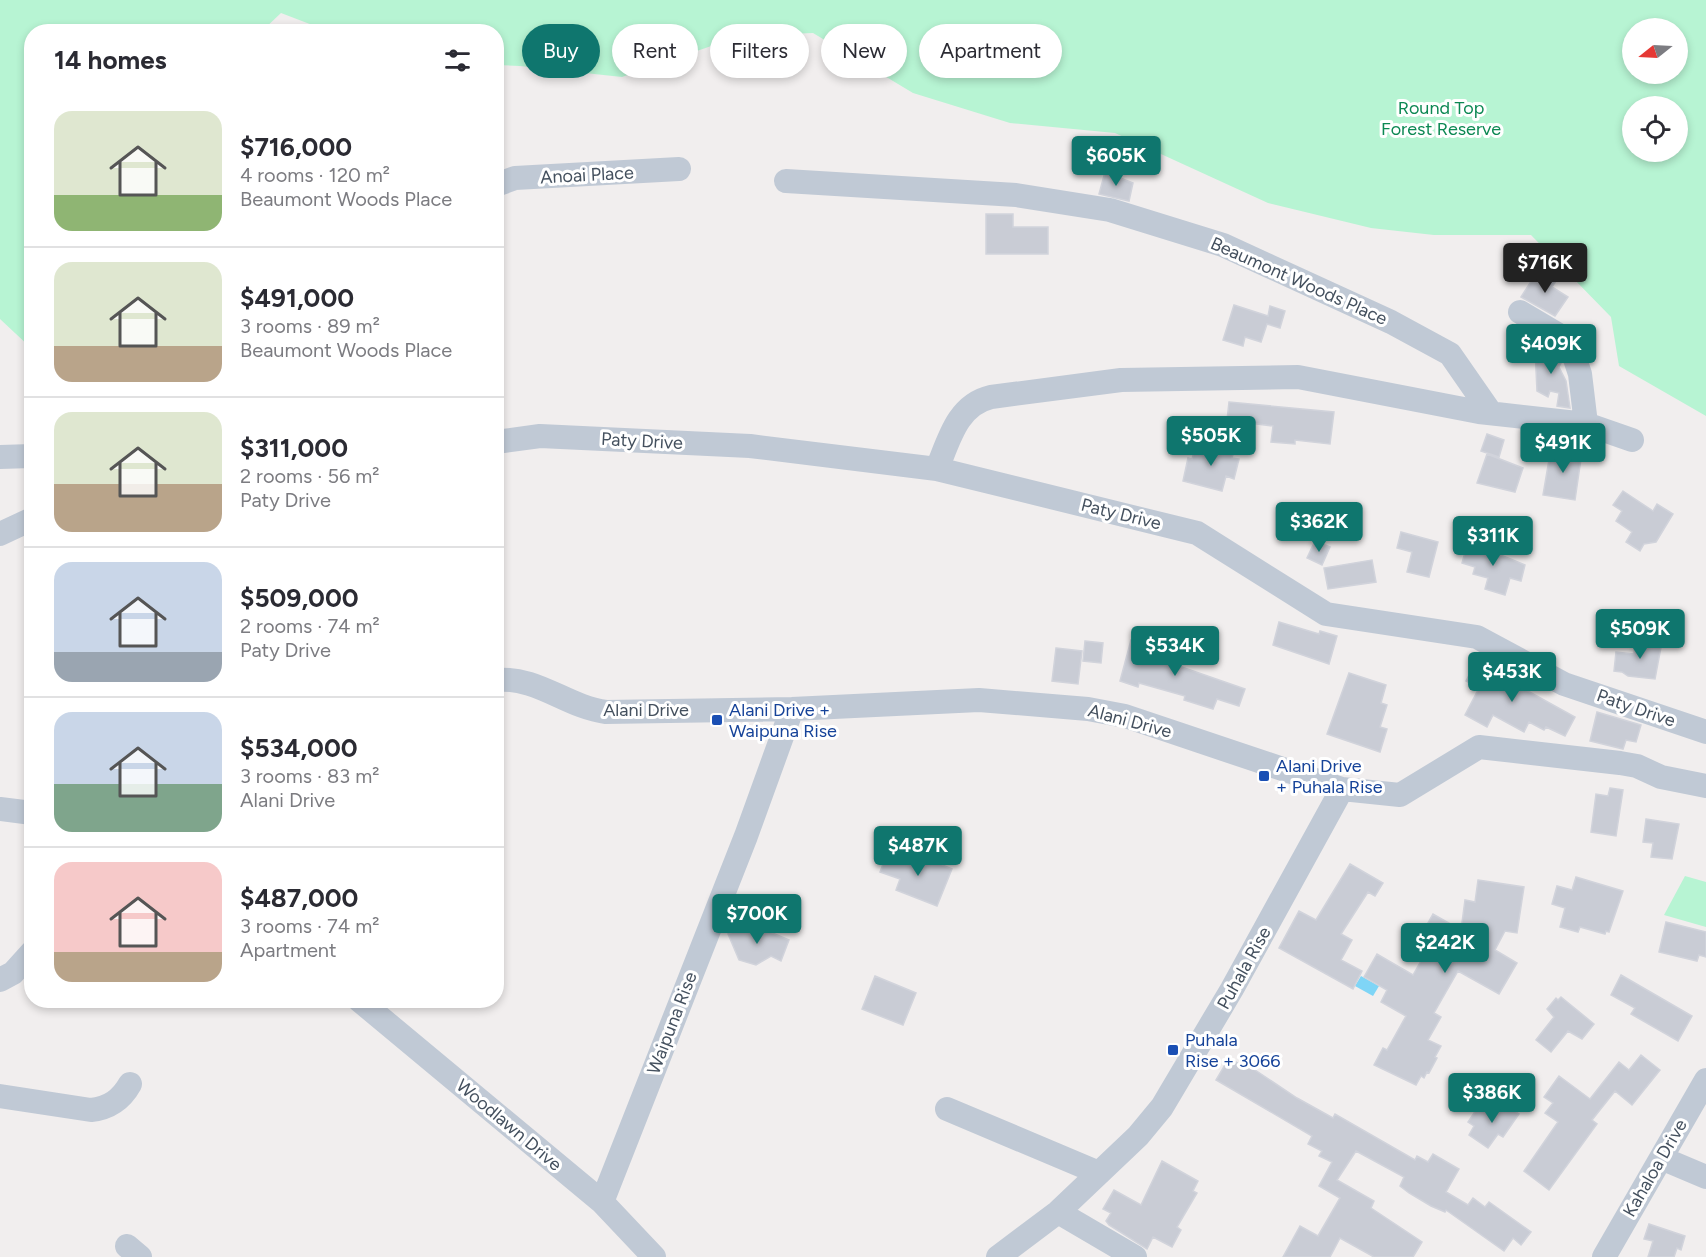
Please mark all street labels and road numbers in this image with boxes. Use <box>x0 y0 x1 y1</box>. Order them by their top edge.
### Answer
street label: Anoai Place <box>540 162 634 188</box>
street label: Beaumont Woods Place <box>1207 232 1391 330</box>
street label: Paty Drive <box>601 428 684 454</box>
street label: Paty Drive <box>1079 493 1163 535</box>
street label: Paty Drive <box>1594 684 1678 732</box>
street label: Alani Drive <box>603 699 689 721</box>
street label: Alani Drive <box>1086 699 1174 743</box>
street label: Puhala Rise <box>1212 923 1276 1013</box>
street label: Waipuna Rise <box>642 969 702 1077</box>
street label: Woodlawn Drive <box>452 1074 566 1176</box>
street label: Kahaloa Drive <box>1618 1115 1692 1221</box>

